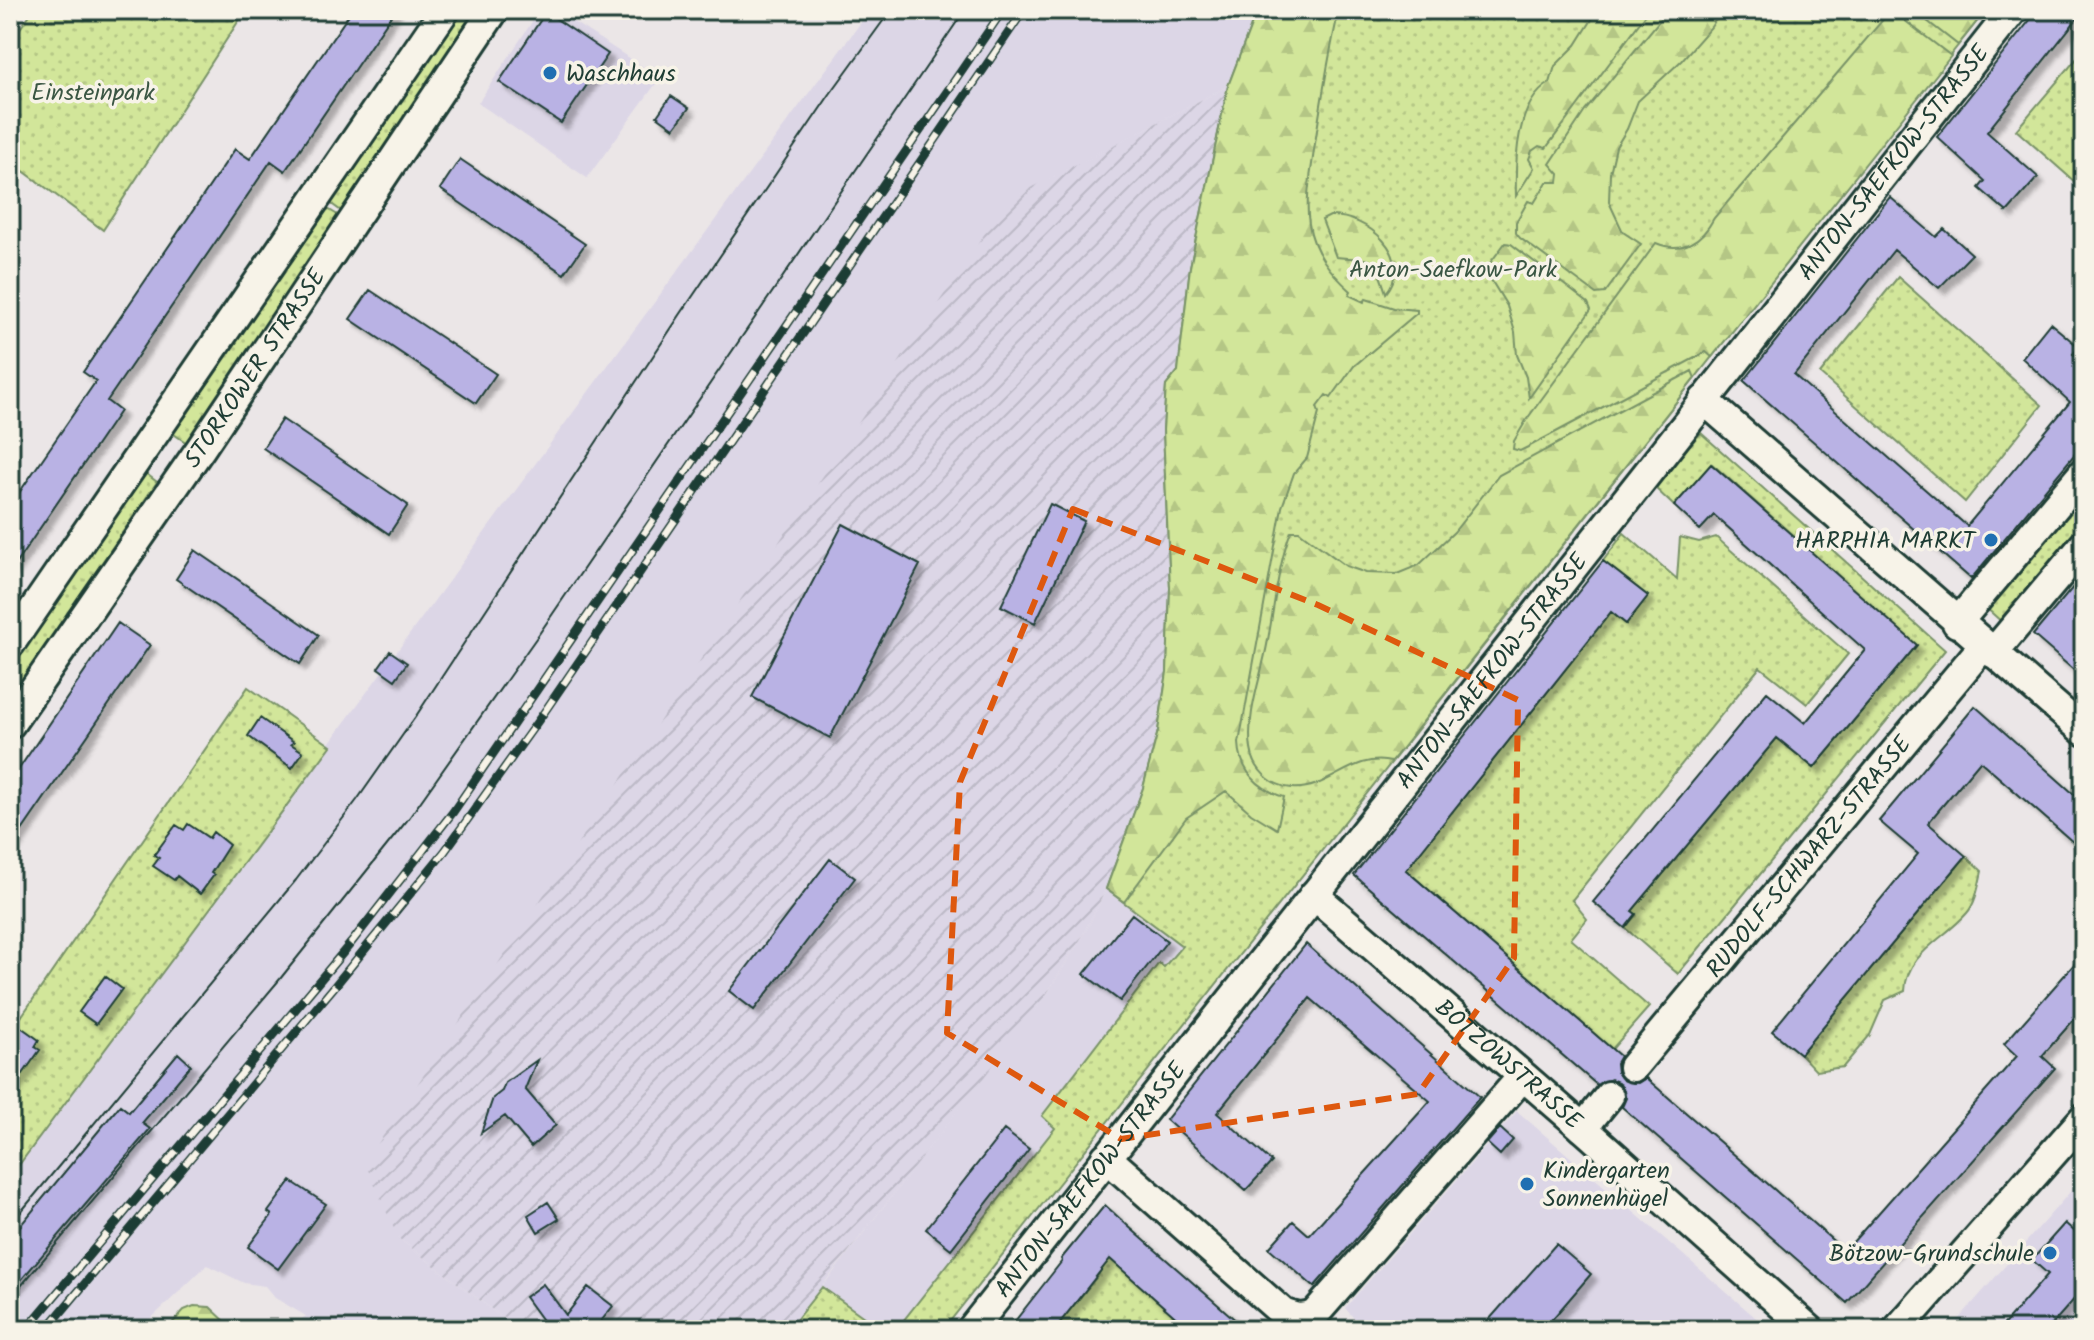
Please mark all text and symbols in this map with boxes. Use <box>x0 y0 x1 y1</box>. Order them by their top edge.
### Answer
street label: ANTON-SAEFKOW-STRASSE <box>1788 36 2001 290</box>
place label: Waschhaus <box>566 55 676 94</box>
marker: Waschhaus <box>541 64 559 82</box>
park label: Einsteinpark <box>31 74 155 113</box>
park label: Anton-Saefkow-Park <box>1349 251 1558 290</box>
street label: STORKOWER STRASSE <box>175 260 337 477</box>
place label: HARPHIA MARKT <box>1795 522 1977 561</box>
marker: HARPHIA MARKT <box>1982 531 2000 549</box>
street label: ANTON-SAEFKOW-STRASSE <box>1387 544 1599 798</box>
street label: RUDOLF-SCHWARZ-STRASSE <box>1697 727 1923 987</box>
street label: BÖTZOWSTRASSE <box>1425 990 1591 1141</box>
street label: ANTON-SAEFKOW-STRASSE <box>985 1053 1198 1307</box>
place label: Kindergarten Sonnenhügel <box>1543 1152 1670 1219</box>
marker: Kindergarten Sonnenhügel <box>1518 1175 1536 1193</box>
place label: Bötzow-Grundschule <box>1829 1235 2034 1274</box>
marker: Bötzow-Grundschule <box>2041 1244 2059 1262</box>

